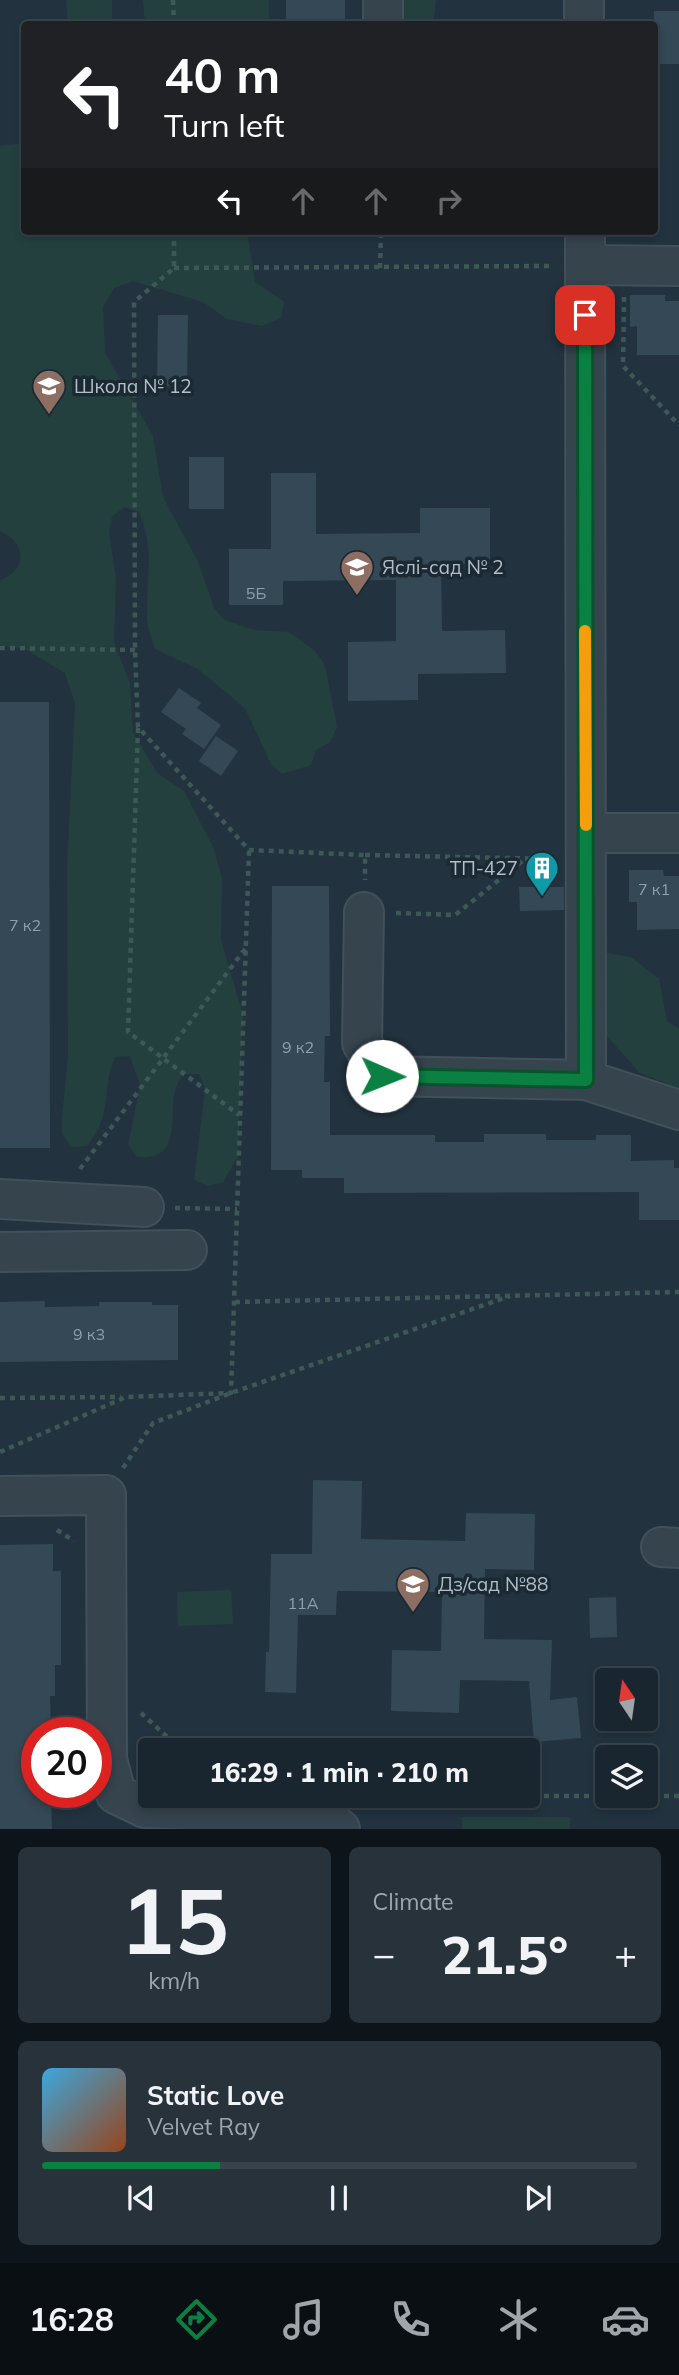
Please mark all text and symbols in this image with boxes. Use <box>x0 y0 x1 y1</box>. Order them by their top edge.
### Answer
text: 40 m <box>164 44 280 105</box>
icon: left <box>49 49 140 140</box>
text: Turn left <box>164 105 284 145</box>
icon: left <box>211 182 249 220</box>
icon: ahead <box>284 182 322 220</box>
icon: ahead <box>357 182 395 220</box>
icon: right <box>430 182 468 220</box>
pin <box>555 285 615 345</box>
icon: arrive <box>566 296 604 334</box>
school or university icon: Школа № 12 <box>30 367 68 416</box>
place label: Школа № 12 <box>74 374 192 398</box>
school or university icon: Яслі-сад № 2 <box>338 548 376 597</box>
place label: Яслі-сад № 2 <box>382 555 504 579</box>
house number: 5Б <box>246 583 266 603</box>
building icon: ТП-427 <box>523 849 561 898</box>
place label: ТП-427 <box>450 856 518 880</box>
house number: 7 к1 <box>638 879 670 899</box>
house number: 7 к2 <box>9 915 41 935</box>
house number: 9 к2 <box>282 1037 314 1057</box>
position arrow <box>345 1039 419 1113</box>
house number: 9 к3 <box>73 1324 105 1344</box>
school or university icon: Дз/сад №88 <box>394 1565 432 1614</box>
place label: Дз/сад №88 <box>438 1572 548 1596</box>
house number: 11А <box>288 1593 319 1613</box>
north arrow <box>595 1668 658 1731</box>
map controls <box>595 1668 658 1808</box>
speed limit sign: 20 <box>21 1717 112 1808</box>
button: layers <box>595 1745 658 1808</box>
text: 16:29 · 1 min · 210 m <box>209 1756 469 1789</box>
text: 15 <box>120 1863 229 1977</box>
text: Climate <box>373 1887 454 1916</box>
text: 21.5° <box>441 1922 568 1987</box>
text: − <box>373 1930 395 1978</box>
text: + <box>614 1930 637 1978</box>
text: km/h <box>148 1966 200 1995</box>
text: Static Love <box>147 2079 284 2112</box>
text: Velvet Ray <box>147 2112 260 2141</box>
icon: previous <box>122 2179 160 2217</box>
icon: pause <box>320 2179 358 2217</box>
icon: next <box>519 2179 557 2217</box>
icon: directions <box>172 2295 221 2344</box>
icon: music <box>279 2295 328 2344</box>
icon: phone <box>386 2295 435 2344</box>
icon: climate <box>494 2295 543 2344</box>
icon: car <box>601 2295 650 2344</box>
text: 16:28 <box>29 2299 114 2339</box>

